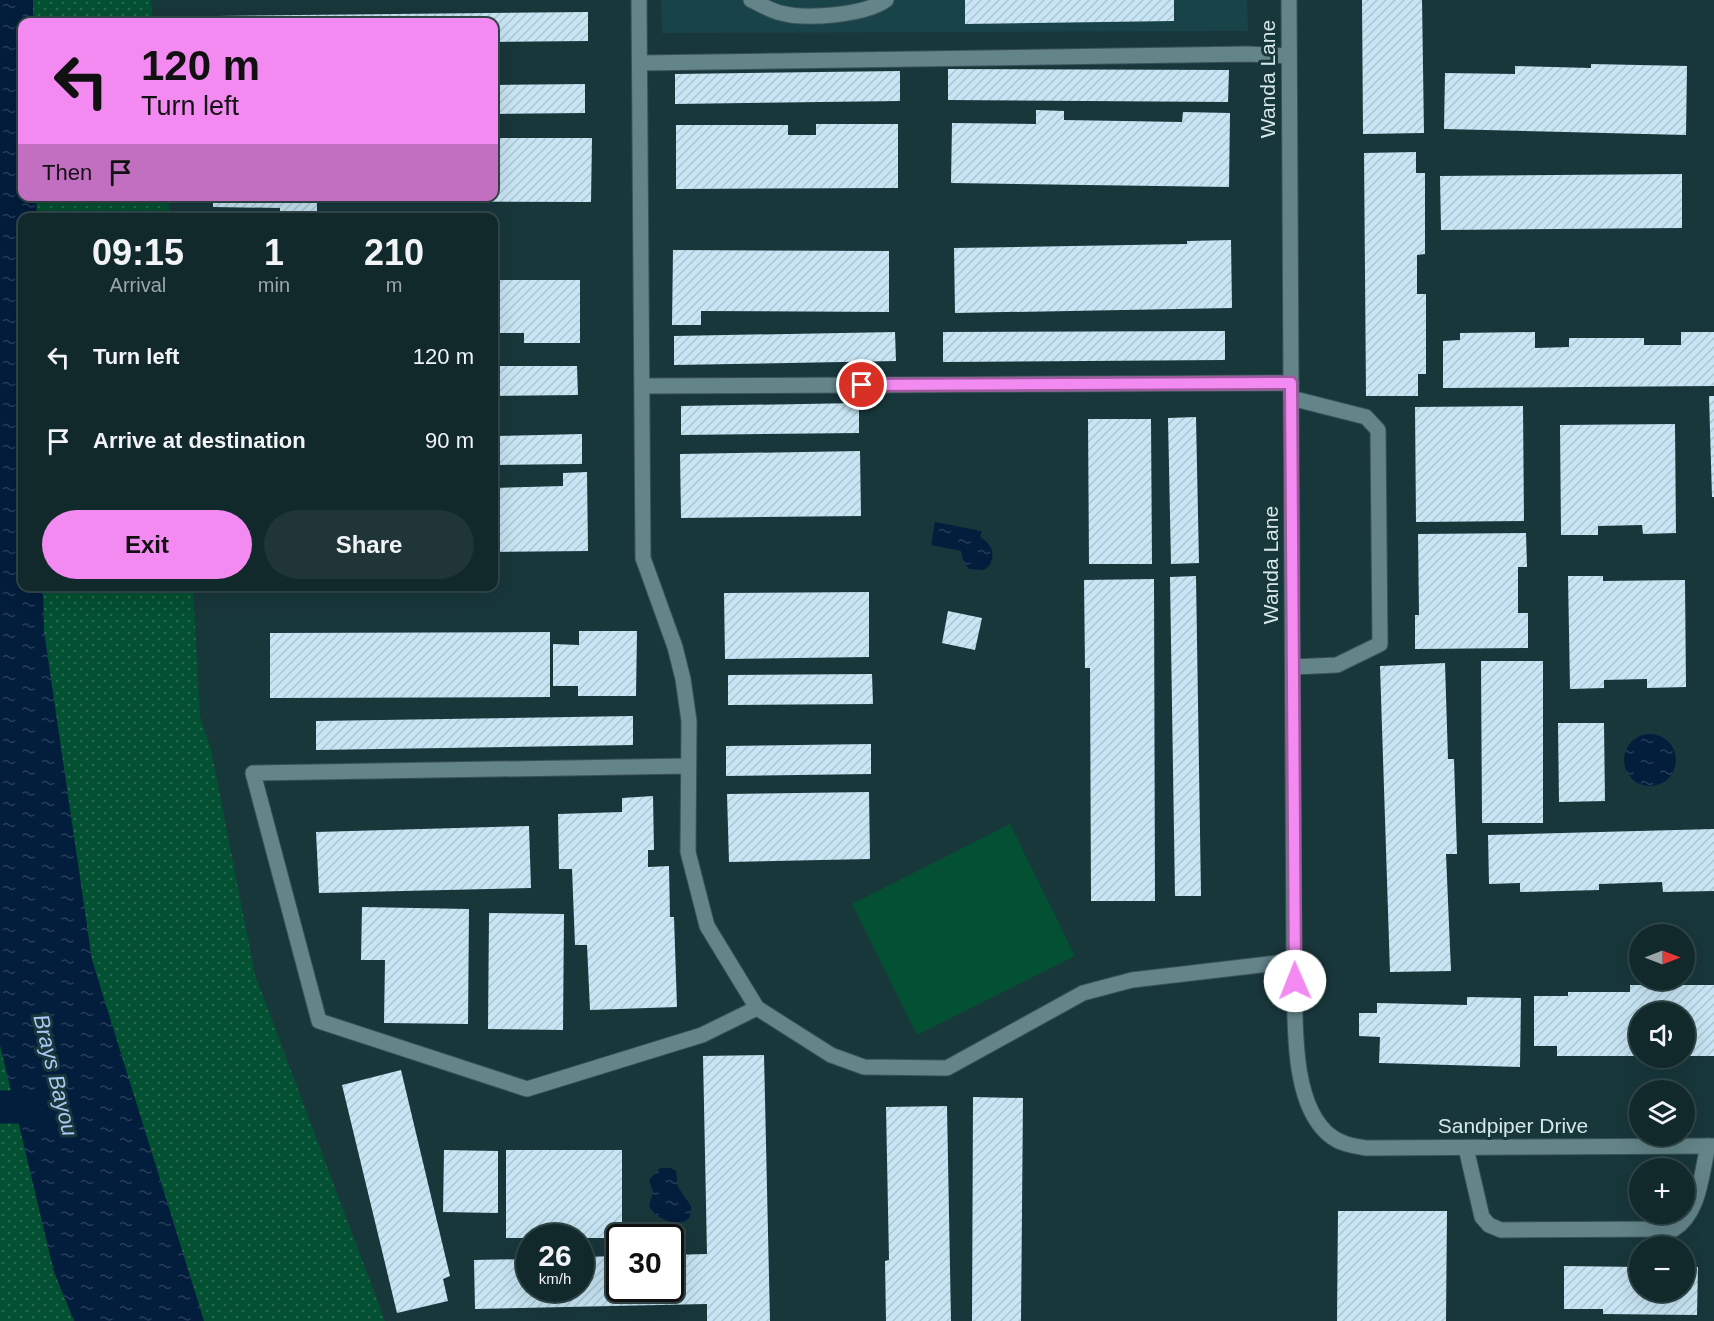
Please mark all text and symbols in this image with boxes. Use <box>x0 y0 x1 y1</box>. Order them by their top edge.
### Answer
street label: Wanda Lane <box>1256 20 1279 138</box>
icon: left <box>42 42 120 120</box>
text: 120 m <box>141 42 260 89</box>
text: Turn left <box>141 91 239 121</box>
icon: arrive <box>104 156 137 189</box>
text: Then <box>42 160 92 185</box>
text: 09:15 <box>92 232 184 273</box>
text: 1 <box>264 232 284 273</box>
text: 210 <box>364 232 424 273</box>
text: Arrival <box>110 274 166 296</box>
text: min <box>258 274 290 296</box>
text: m <box>386 274 402 296</box>
icon: left <box>42 341 75 374</box>
text: Turn left <box>93 344 179 369</box>
text: 120 m <box>413 344 474 369</box>
pin <box>836 359 887 410</box>
icon: arrive <box>845 368 878 401</box>
icon: arrive <box>42 425 75 458</box>
text: Arrive at destination <box>93 428 306 453</box>
text: 90 m <box>425 428 474 453</box>
street label: Wanda Lane <box>1259 506 1282 624</box>
button: Exit <box>42 510 252 579</box>
button: Share <box>264 510 474 579</box>
north arrow <box>1629 924 1695 990</box>
map controls <box>1629 924 1695 1302</box>
position arrow <box>1263 949 1327 1013</box>
button: sound <box>1629 1002 1695 1068</box>
water label: Brays Bayou <box>28 1012 83 1139</box>
button: layers <box>1629 1080 1695 1146</box>
street label: Sandpiper Drive <box>1438 1114 1588 1137</box>
button: + <box>1629 1158 1695 1224</box>
speed limit sign: 30 <box>606 1224 684 1302</box>
button: − <box>1629 1236 1695 1302</box>
text: 26 <box>538 1239 572 1272</box>
text: km/h <box>539 1270 571 1287</box>

